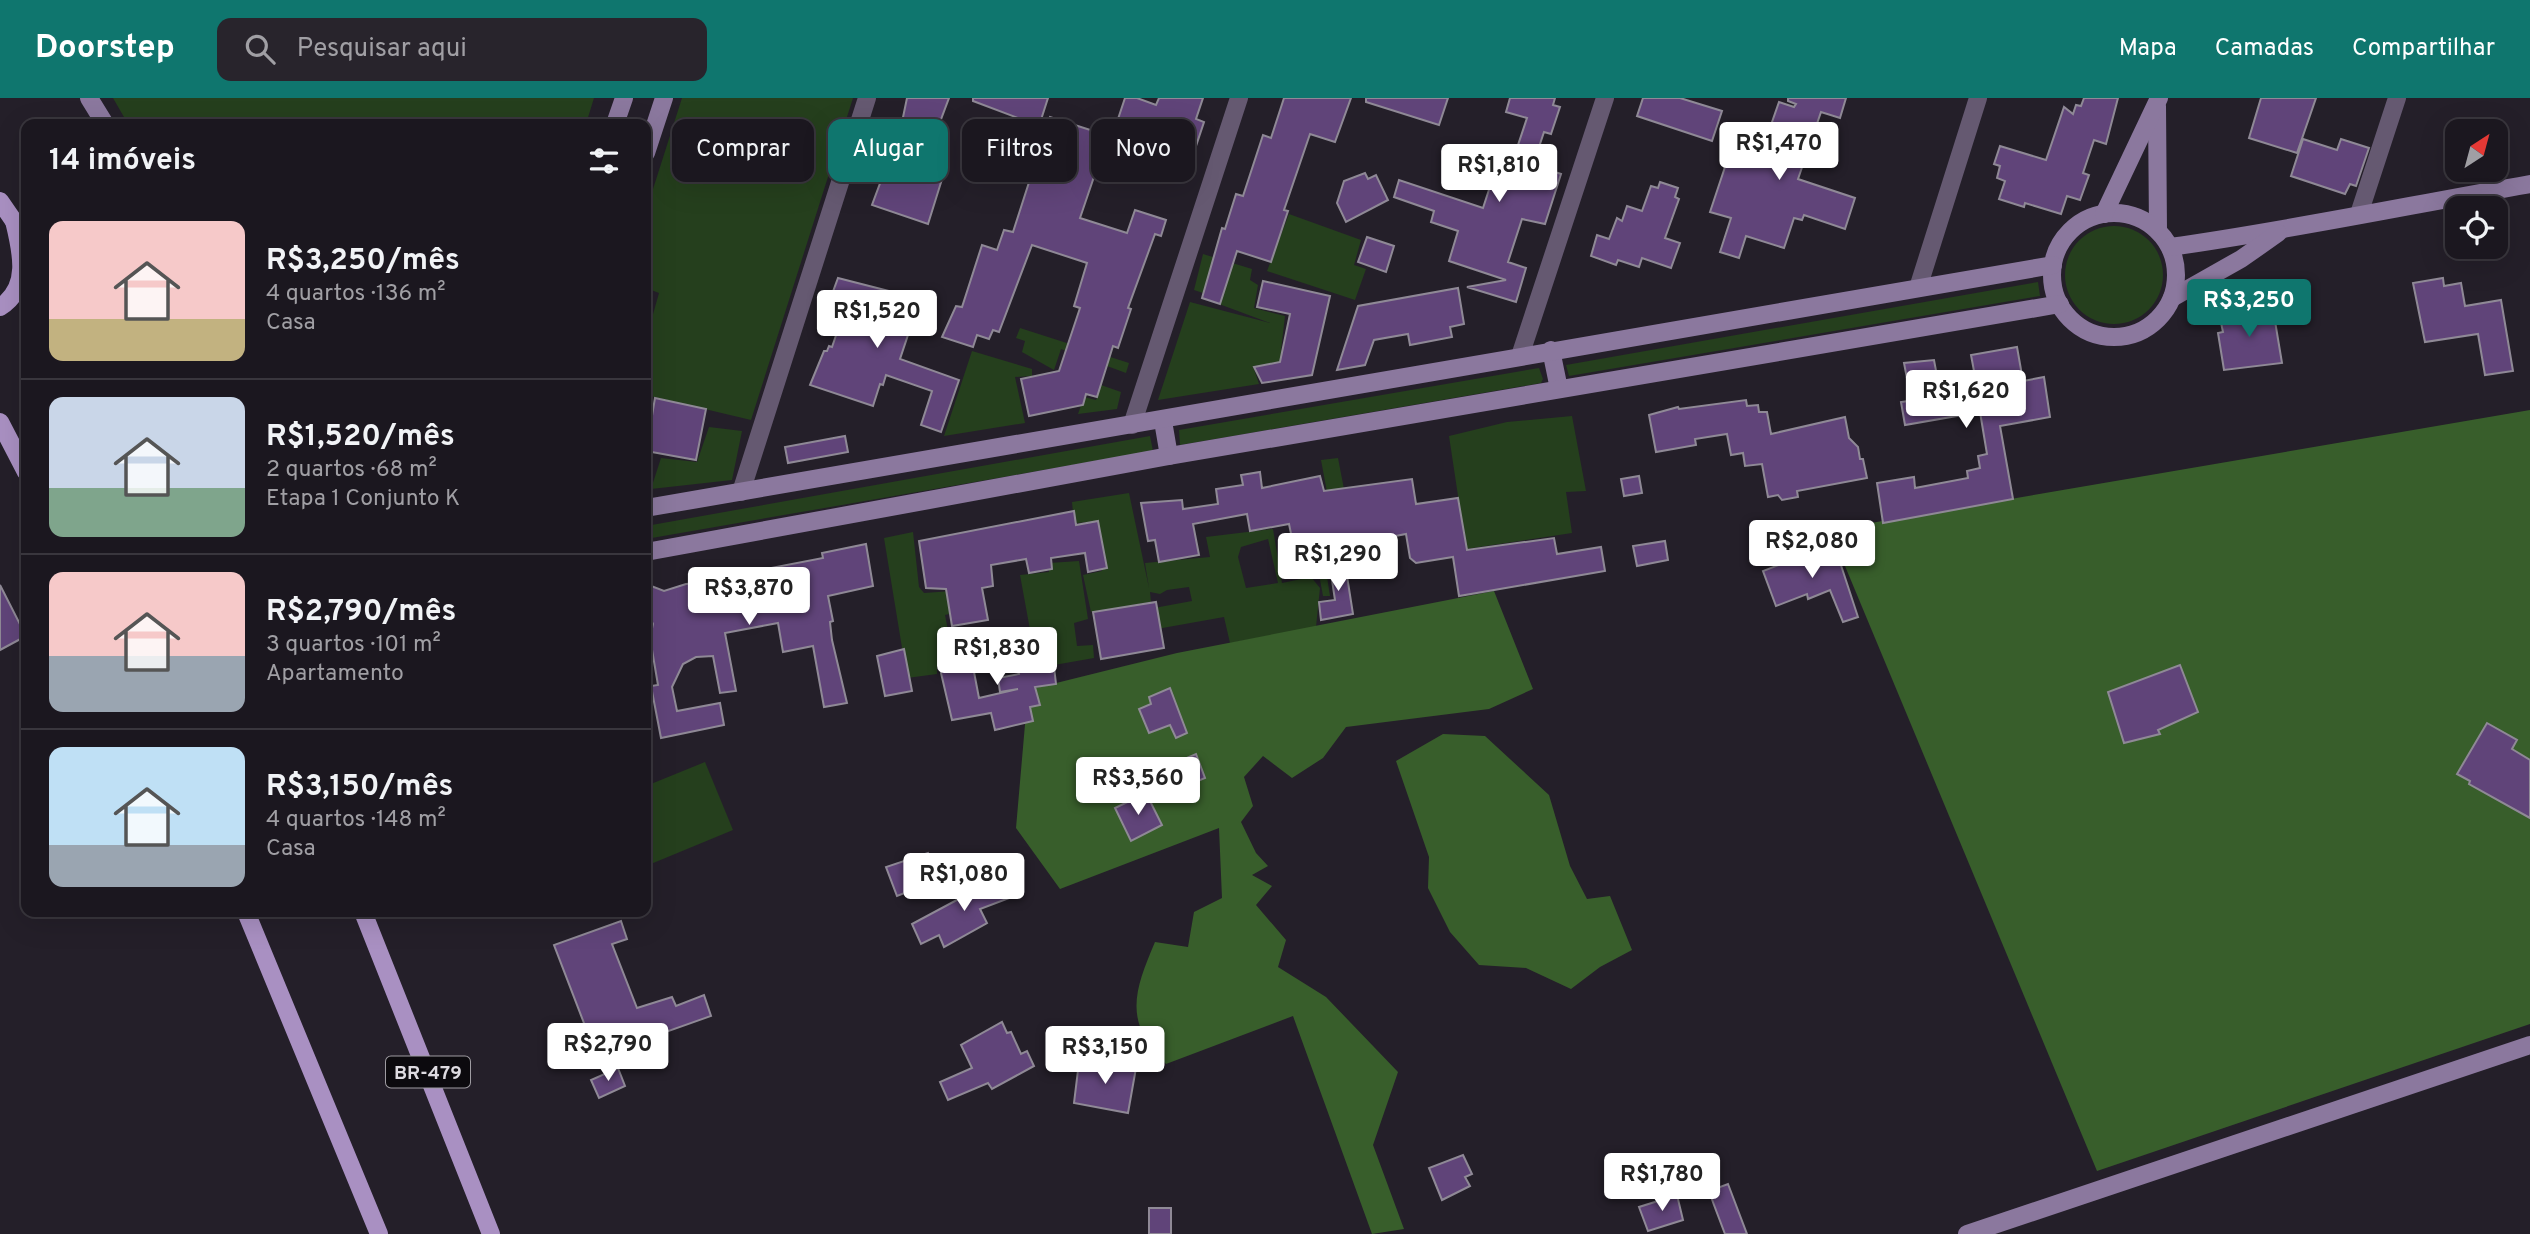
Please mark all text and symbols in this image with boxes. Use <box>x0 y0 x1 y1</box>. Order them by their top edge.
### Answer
search box <box>217 18 707 81</box>
text: Doorstep <box>35 28 175 70</box>
icon: search <box>241 30 279 68</box>
text: Pesquisar aqui <box>297 33 467 66</box>
text: Mapa <box>2119 34 2177 64</box>
text: Camadas <box>2215 34 2314 64</box>
text: Compartilhar <box>2352 34 2495 64</box>
chip: Comprar <box>672 119 814 182</box>
chip: Alugar <box>828 119 948 182</box>
chip: Filtros <box>962 119 1077 182</box>
chip: Novo <box>1091 119 1195 182</box>
north arrow <box>2445 119 2508 182</box>
map controls <box>2445 119 2508 259</box>
pin: R$1,470 <box>1714 122 1844 182</box>
text: R$1,470 <box>1735 130 1823 159</box>
icon: filters <box>585 142 623 180</box>
text: 14 imóveis <box>49 143 196 180</box>
pin: R$1,810 <box>1434 144 1564 204</box>
text: R$1,810 <box>1457 152 1541 181</box>
button: locate <box>2445 196 2508 259</box>
text: R$3,250/mês <box>266 243 460 280</box>
icon: home <box>105 249 189 333</box>
text: 4 quartos · 136 m² <box>266 280 445 309</box>
pin: R$3,250 <box>2184 280 2314 339</box>
text: R$3,250 <box>2203 287 2295 316</box>
pin: R$1,520 <box>812 290 942 350</box>
text: R$1,520 <box>833 298 921 327</box>
text: Casa <box>266 309 316 338</box>
pin: R$1,620 <box>1901 370 2031 430</box>
text: R$1,620 <box>1922 378 2010 407</box>
text: R$1,520/mês <box>266 419 455 456</box>
icon: home <box>105 425 189 509</box>
text: 2 quartos · 68 m² <box>266 456 437 485</box>
text: Etapa 1 Conjunto K <box>266 485 460 514</box>
pin: R$2,080 <box>1747 520 1877 580</box>
text: R$2,080 <box>1765 528 1859 557</box>
pin: R$1,290 <box>1273 533 1403 593</box>
text: R$1,290 <box>1294 541 1382 570</box>
pin: R$3,870 <box>684 568 814 627</box>
text: R$3,870 <box>704 575 794 604</box>
text: R$2,790/mês <box>266 594 456 631</box>
icon: home <box>105 600 189 684</box>
pin: R$1,830 <box>932 628 1062 687</box>
text: 3 quartos · 101 m² <box>266 631 441 660</box>
text: R$1,830 <box>953 635 1041 664</box>
text: Apartamento <box>266 660 404 689</box>
pin: R$3,560 <box>1073 758 1203 817</box>
text: R$3,560 <box>1092 765 1184 794</box>
text: R$3,150/mês <box>266 769 453 806</box>
icon: home <box>105 775 189 859</box>
text: 4 quartos · 148 m² <box>266 806 446 835</box>
text: Casa <box>266 835 316 864</box>
pin: R$1,080 <box>899 854 1029 913</box>
text: R$1,080 <box>919 861 1009 890</box>
pin: R$2,790 <box>543 1024 673 1083</box>
pin: R$3,150 <box>1040 1026 1170 1086</box>
text: R$2,790 <box>563 1031 653 1060</box>
text: R$3,150 <box>1061 1034 1149 1063</box>
road number: BR-479 <box>386 1056 470 1088</box>
pin: R$1,780 <box>1597 1154 1727 1213</box>
text: R$1,780 <box>1620 1161 1704 1190</box>

